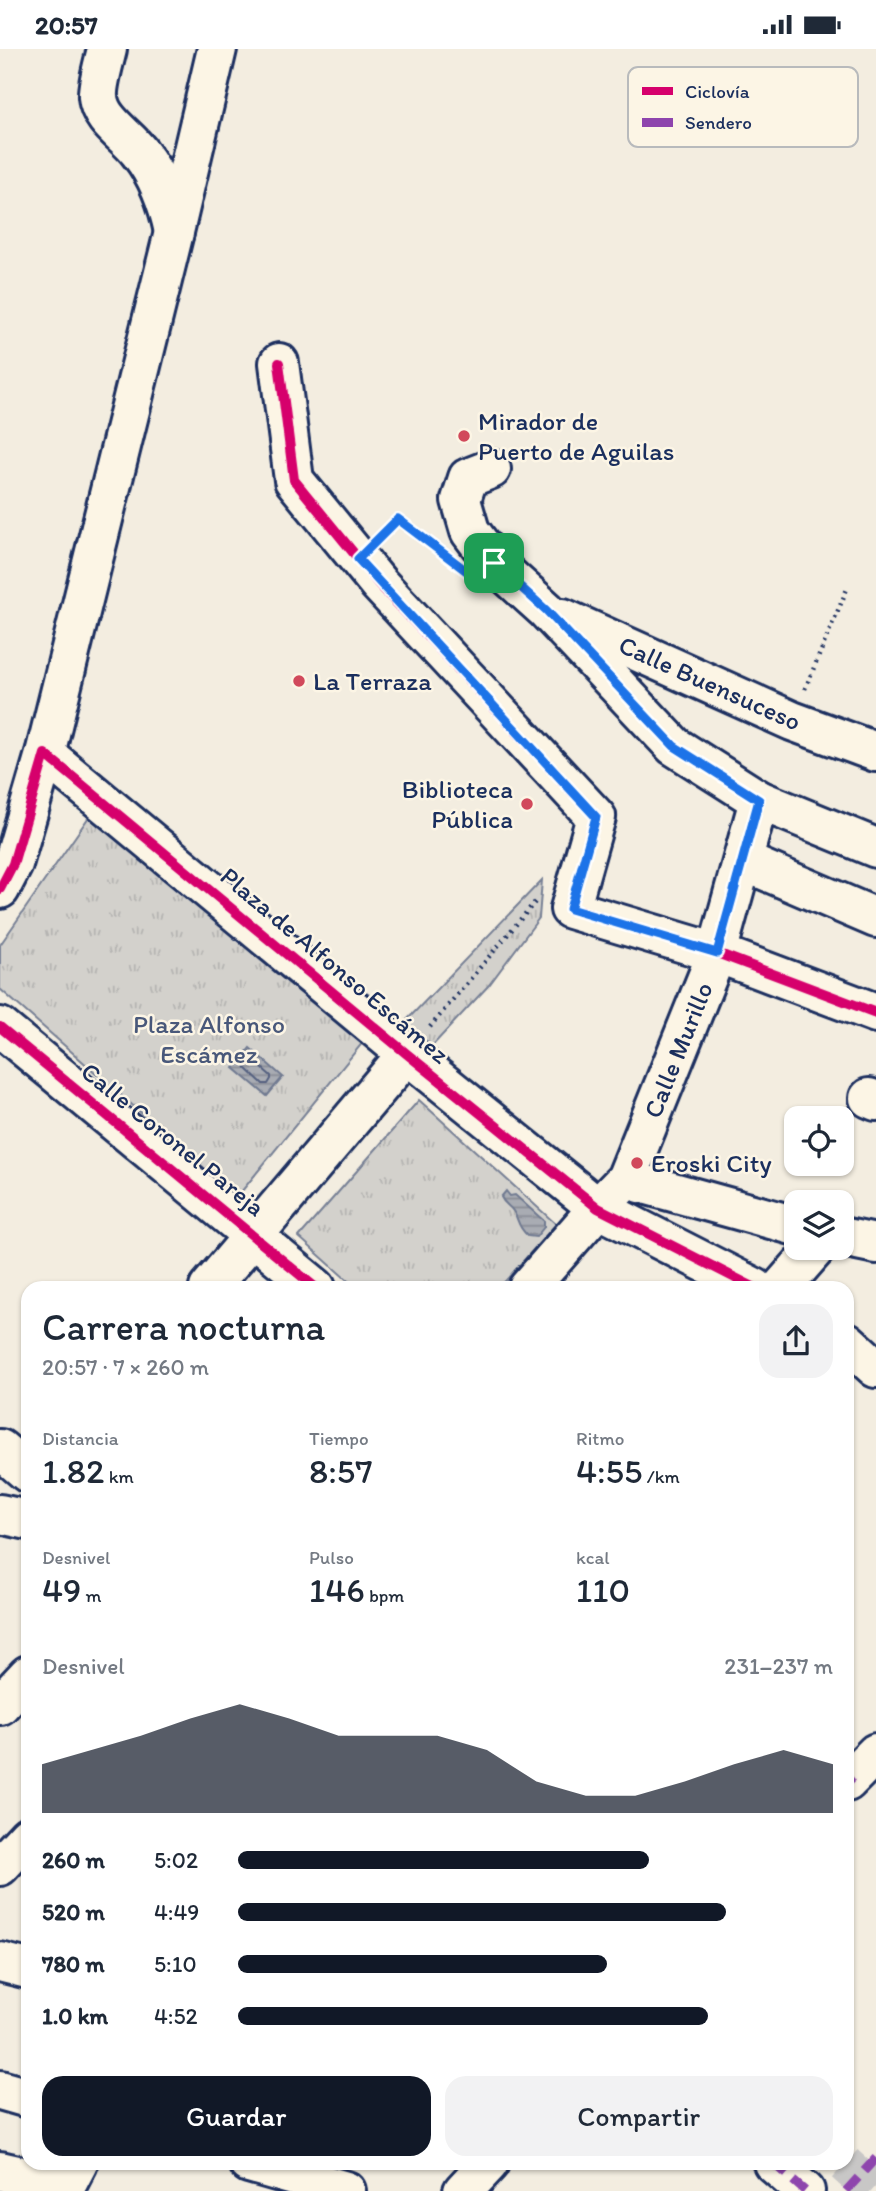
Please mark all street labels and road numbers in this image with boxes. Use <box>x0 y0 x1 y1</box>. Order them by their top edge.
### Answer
street label: Calle Buensuceso <box>614 628 806 738</box>
street label: Plaza de Alfonso Escámez <box>214 860 456 1070</box>
street label: Calle Murillo <box>636 977 720 1123</box>
street label: Calle Coronel Pareja <box>75 1055 272 1223</box>

